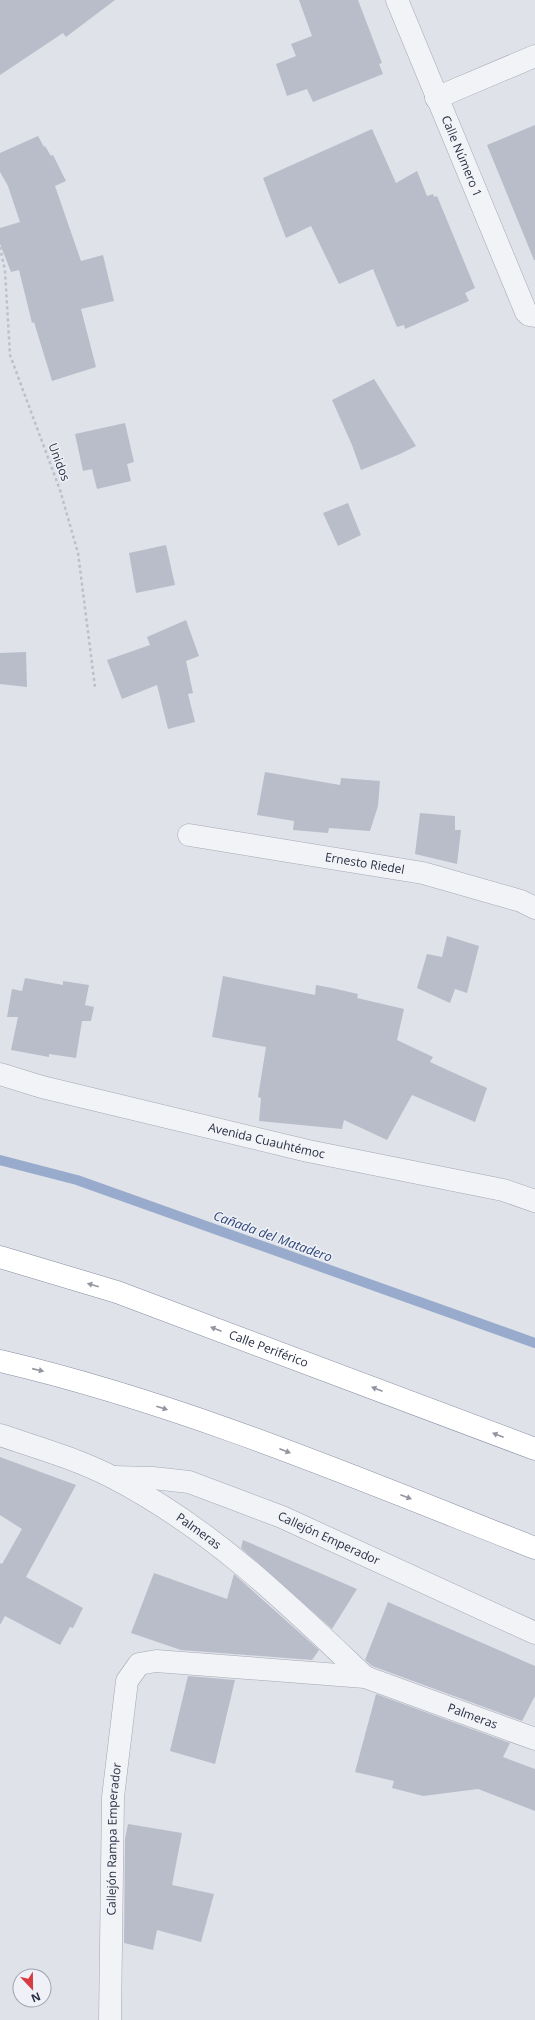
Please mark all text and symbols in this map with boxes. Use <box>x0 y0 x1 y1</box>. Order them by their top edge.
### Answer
street label: Calle Número 1 <box>438 113 486 199</box>
street label: Unidos <box>44 440 75 484</box>
street label: Ernesto Riedel <box>324 848 406 878</box>
street label: Avenida Cuauhtémoc <box>207 1118 327 1162</box>
water label: Cañada del Matadero <box>211 1206 335 1266</box>
one-way arrow <box>87 1282 99 1288</box>
one-way arrow <box>209 1325 221 1331</box>
street label: Calle Periférico <box>227 1326 311 1371</box>
one-way arrow <box>32 1367 44 1373</box>
one-way arrow <box>370 1386 382 1392</box>
one-way arrow <box>157 1405 169 1411</box>
one-way arrow <box>492 1431 504 1437</box>
one-way arrow <box>279 1448 291 1454</box>
one-way arrow <box>401 1495 413 1501</box>
street label: Callejón Emperador <box>275 1507 383 1569</box>
street label: Palmeras <box>173 1509 225 1553</box>
street label: Palmeras <box>445 1699 500 1733</box>
street label: Callejón Rampa Emperador <box>102 1762 125 1916</box>
north arrow <box>12 1968 52 2008</box>
text: N <box>29 1989 43 2006</box>

